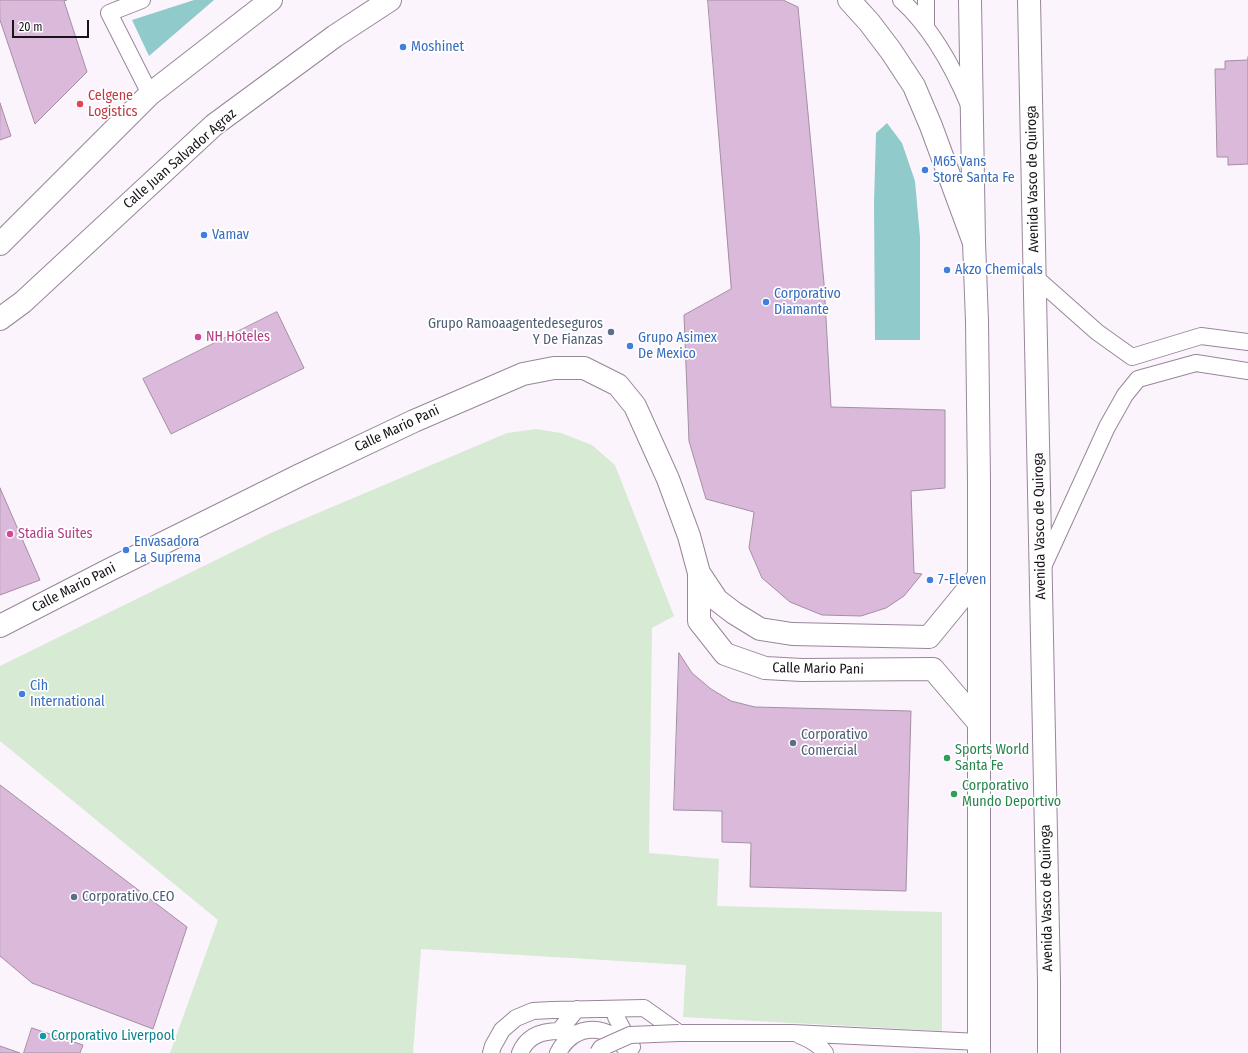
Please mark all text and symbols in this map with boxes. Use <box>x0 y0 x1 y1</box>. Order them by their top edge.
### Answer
scale bar <box>14 12 91 38</box>
text: 20 m <box>19 20 43 34</box>
place label: Moshinet <box>411 39 464 55</box>
marker: Moshinet <box>398 42 408 52</box>
place label: Celgene Logistics <box>88 88 137 120</box>
marker: Celgene Logistics <box>75 99 85 109</box>
street label: Calle Juan Salvador Agraz <box>120 105 240 213</box>
street label: Avenida Vasco de Quiroga <box>1023 105 1043 253</box>
place label: M65 Vans Store Santa Fe <box>933 154 1015 186</box>
marker: M65 Vans Store Santa Fe <box>920 165 930 175</box>
place label: Vamav <box>212 227 249 243</box>
marker: Vamav <box>199 230 209 240</box>
place label: Akzo Chemicals <box>955 262 1043 278</box>
marker: Akzo Chemicals <box>942 265 952 275</box>
place label: Corporativo Diamante <box>774 286 841 318</box>
marker: Corporativo Diamante <box>761 297 771 307</box>
place label: Grupo Ramoaagentedeseguros Y De Fianzas <box>428 316 603 348</box>
marker: Grupo Ramoaagentedeseguros Y De Fianzas <box>606 327 616 337</box>
place label: NH Hoteles <box>206 329 270 345</box>
place label: Grupo Asimex De Mexico <box>638 330 717 362</box>
marker: NH Hoteles <box>193 332 203 342</box>
marker: Grupo Asimex De Mexico <box>625 341 635 351</box>
street label: Calle Mario Pani <box>352 402 442 456</box>
street label: Avenida Vasco de Quiroga <box>1030 452 1050 600</box>
place label: Stadia Suites <box>18 526 93 542</box>
marker: Stadia Suites <box>5 529 15 539</box>
place label: Envasadora La Suprema <box>134 534 201 566</box>
marker: Envasadora La Suprema <box>121 545 131 555</box>
street label: Calle Mario Pani <box>29 560 119 616</box>
place label: 7-Eleven <box>938 572 986 588</box>
marker: 7-Eleven <box>925 575 935 585</box>
street label: Calle Mario Pani <box>772 660 864 678</box>
place label: Cih International <box>30 678 105 710</box>
marker: Cih International <box>17 689 27 699</box>
place label: Corporativo Comercial <box>801 727 868 760</box>
marker: Corporativo Comercial <box>788 738 798 748</box>
place label: Sports World Santa Fe <box>955 742 1029 774</box>
marker: Sports World Santa Fe <box>942 753 952 763</box>
place label: Corporativo Mundo Deportivo <box>962 778 1061 810</box>
marker: Corporativo Mundo Deportivo <box>949 789 959 799</box>
street label: Avenida Vasco de Quiroga <box>1037 824 1057 972</box>
place label: Corporativo CEO <box>82 889 174 905</box>
marker: Corporativo CEO <box>69 892 79 902</box>
place label: Corporativo Liverpool <box>51 1028 175 1044</box>
marker: Corporativo Liverpool <box>38 1031 48 1041</box>

